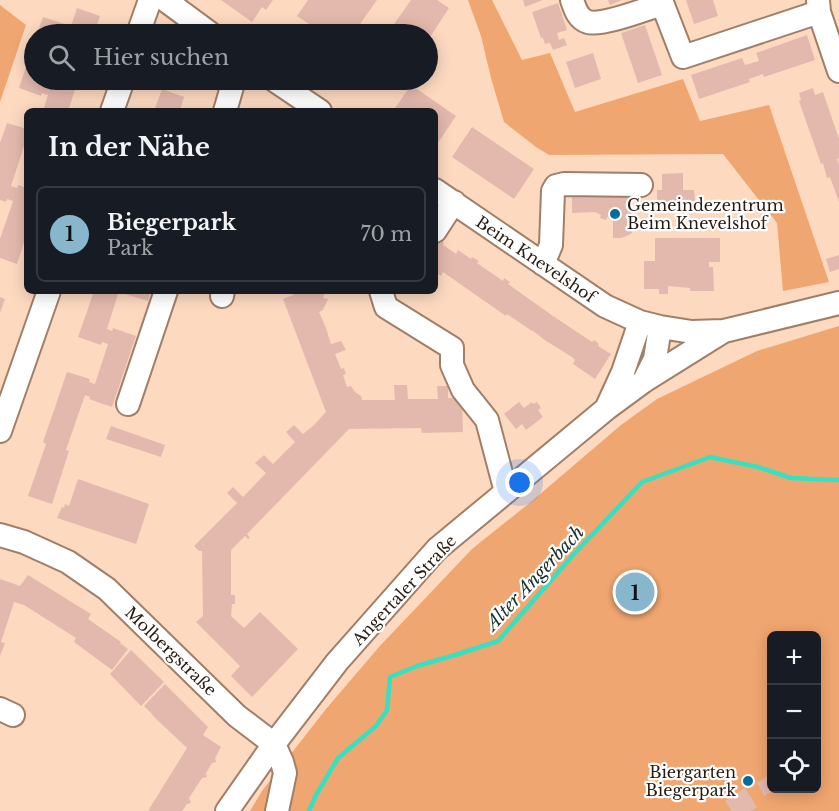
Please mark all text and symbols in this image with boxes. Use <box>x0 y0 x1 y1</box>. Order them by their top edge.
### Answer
search box <box>24 24 438 90</box>
icon: search <box>45 41 78 74</box>
text: Hier suchen <box>93 44 229 71</box>
text: In der Nähe <box>48 131 210 163</box>
place label: Gemeindezentrum Beim Knevelshof <box>627 195 784 233</box>
marker: Gemeindezentrum Beim Knevelshof <box>608 207 622 221</box>
text: Biegerpark <box>107 209 236 236</box>
street label: Beim Knevelshof <box>472 212 602 308</box>
text: 1 <box>65 222 74 246</box>
text: 70 m <box>360 222 412 246</box>
text: Park <box>107 236 153 260</box>
your location <box>505 468 534 497</box>
water label: Alter Angerbach <box>480 521 589 636</box>
street label: Angertaler Straße <box>347 531 460 650</box>
pin: 1 <box>616 570 654 614</box>
street label: Molbergstraße <box>121 602 221 700</box>
map controls <box>767 631 821 793</box>
button: + <box>767 631 821 685</box>
button: − <box>767 685 821 739</box>
button: locate <box>767 739 821 793</box>
place label: Biergarten Biegerpark <box>646 762 736 800</box>
marker: Biergarten Biegerpark <box>741 774 755 788</box>

